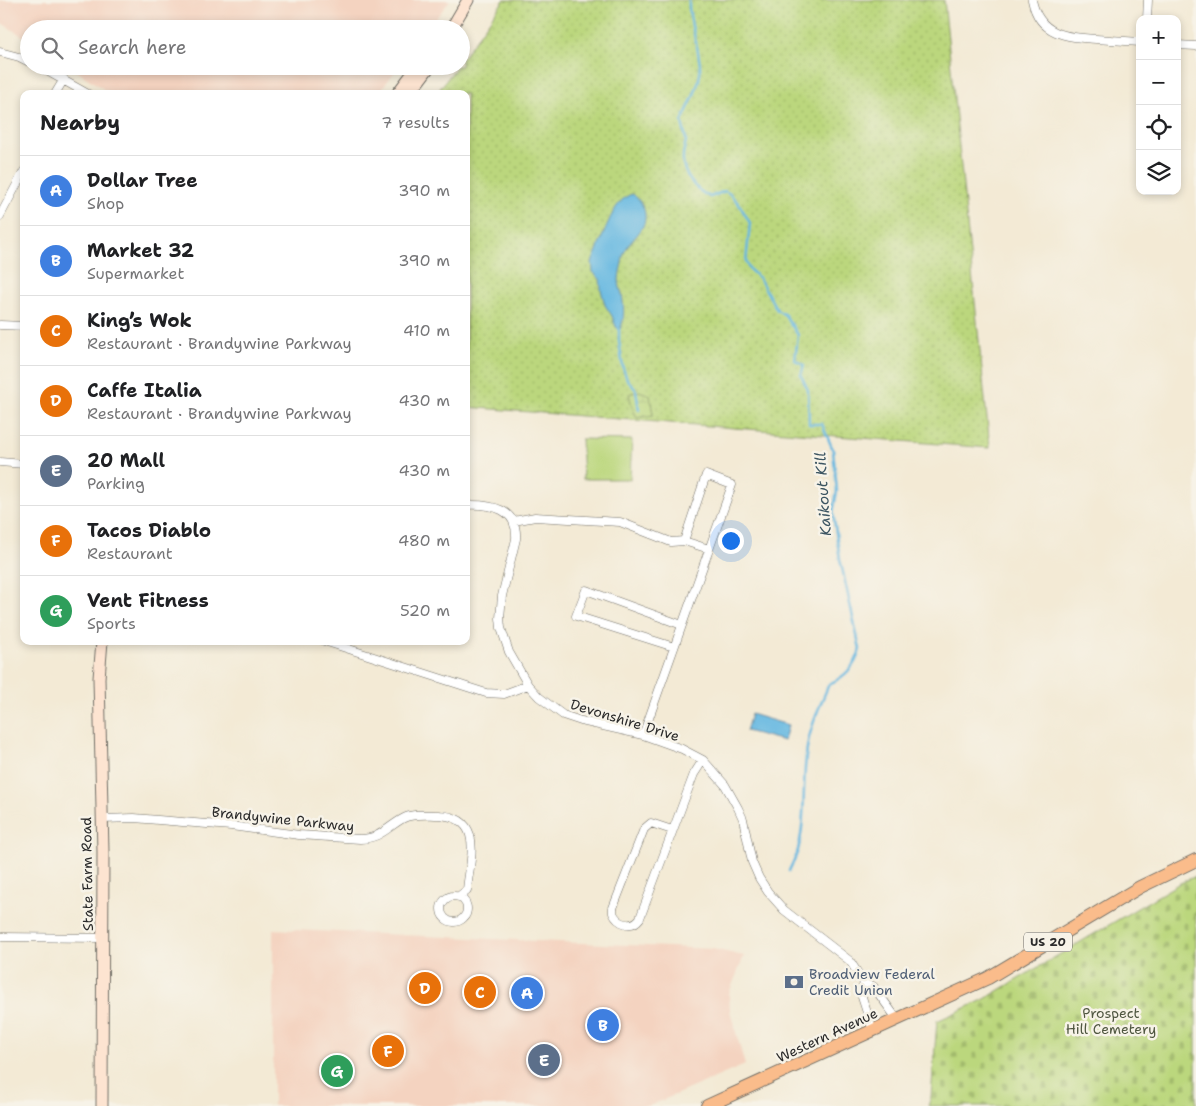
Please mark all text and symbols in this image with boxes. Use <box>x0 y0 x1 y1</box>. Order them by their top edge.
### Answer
map controls <box>1136 15 1181 195</box>
button: + <box>1136 15 1181 60</box>
search box <box>20 20 470 75</box>
icon: search <box>38 34 66 62</box>
text: Search here <box>78 35 187 60</box>
button: − <box>1136 60 1181 105</box>
button: locate <box>1136 105 1181 150</box>
text: Nearby <box>40 109 120 137</box>
text: 7 results <box>381 112 450 133</box>
button: layers <box>1136 150 1181 195</box>
text: Dollar Tree <box>87 168 198 193</box>
text: A <box>50 180 62 201</box>
text: 390 m <box>398 180 450 201</box>
text: Shop <box>87 193 124 214</box>
text: Market 32 <box>87 238 194 263</box>
text: B <box>51 250 61 271</box>
text: 390 m <box>398 250 450 271</box>
text: Supermarket <box>87 263 184 284</box>
text: King’s Wok <box>87 308 192 333</box>
text: C <box>51 320 61 341</box>
text: 410 m <box>403 320 450 341</box>
text: Restaurant · Brandywine Parkway <box>87 333 352 354</box>
text: Caffe Italia <box>87 378 202 403</box>
text: D <box>50 390 62 411</box>
text: 430 m <box>399 390 450 411</box>
text: Restaurant · Brandywine Parkway <box>87 403 352 424</box>
text: 20 Mall <box>87 448 165 473</box>
water label: Kaikout Kill <box>810 451 836 537</box>
text: E <box>51 460 61 481</box>
text: 430 m <box>399 460 450 481</box>
text: Parking <box>87 473 145 494</box>
text: Tacos Diablo <box>87 518 211 543</box>
your location <box>718 528 744 554</box>
text: F <box>51 530 61 551</box>
text: 480 m <box>398 530 450 551</box>
text: Restaurant <box>87 543 173 564</box>
text: Vent Fitness <box>87 588 209 613</box>
text: G <box>50 600 62 621</box>
text: 520 m <box>400 600 450 621</box>
text: Sports <box>87 613 136 634</box>
street label: Devonshire Drive <box>568 695 682 745</box>
street label: Brandywine Parkway <box>211 803 355 835</box>
street label: State Farm Road <box>77 817 97 931</box>
road number: US 20 <box>1024 932 1072 952</box>
place label: Broadview Federal Credit Union <box>809 965 935 999</box>
pin: D <box>409 969 441 1007</box>
bank icon: Broadview Federal Credit Union <box>783 971 805 993</box>
pin: C <box>464 973 496 1011</box>
pin: A <box>511 974 543 1012</box>
street label: Western Avenue <box>774 1004 880 1066</box>
park label: Prospect Hill Cemetery <box>1066 1004 1156 1038</box>
pin: B <box>587 1006 619 1044</box>
pin: F <box>372 1032 404 1070</box>
pin: E <box>528 1041 560 1079</box>
pin: G <box>321 1052 353 1090</box>

